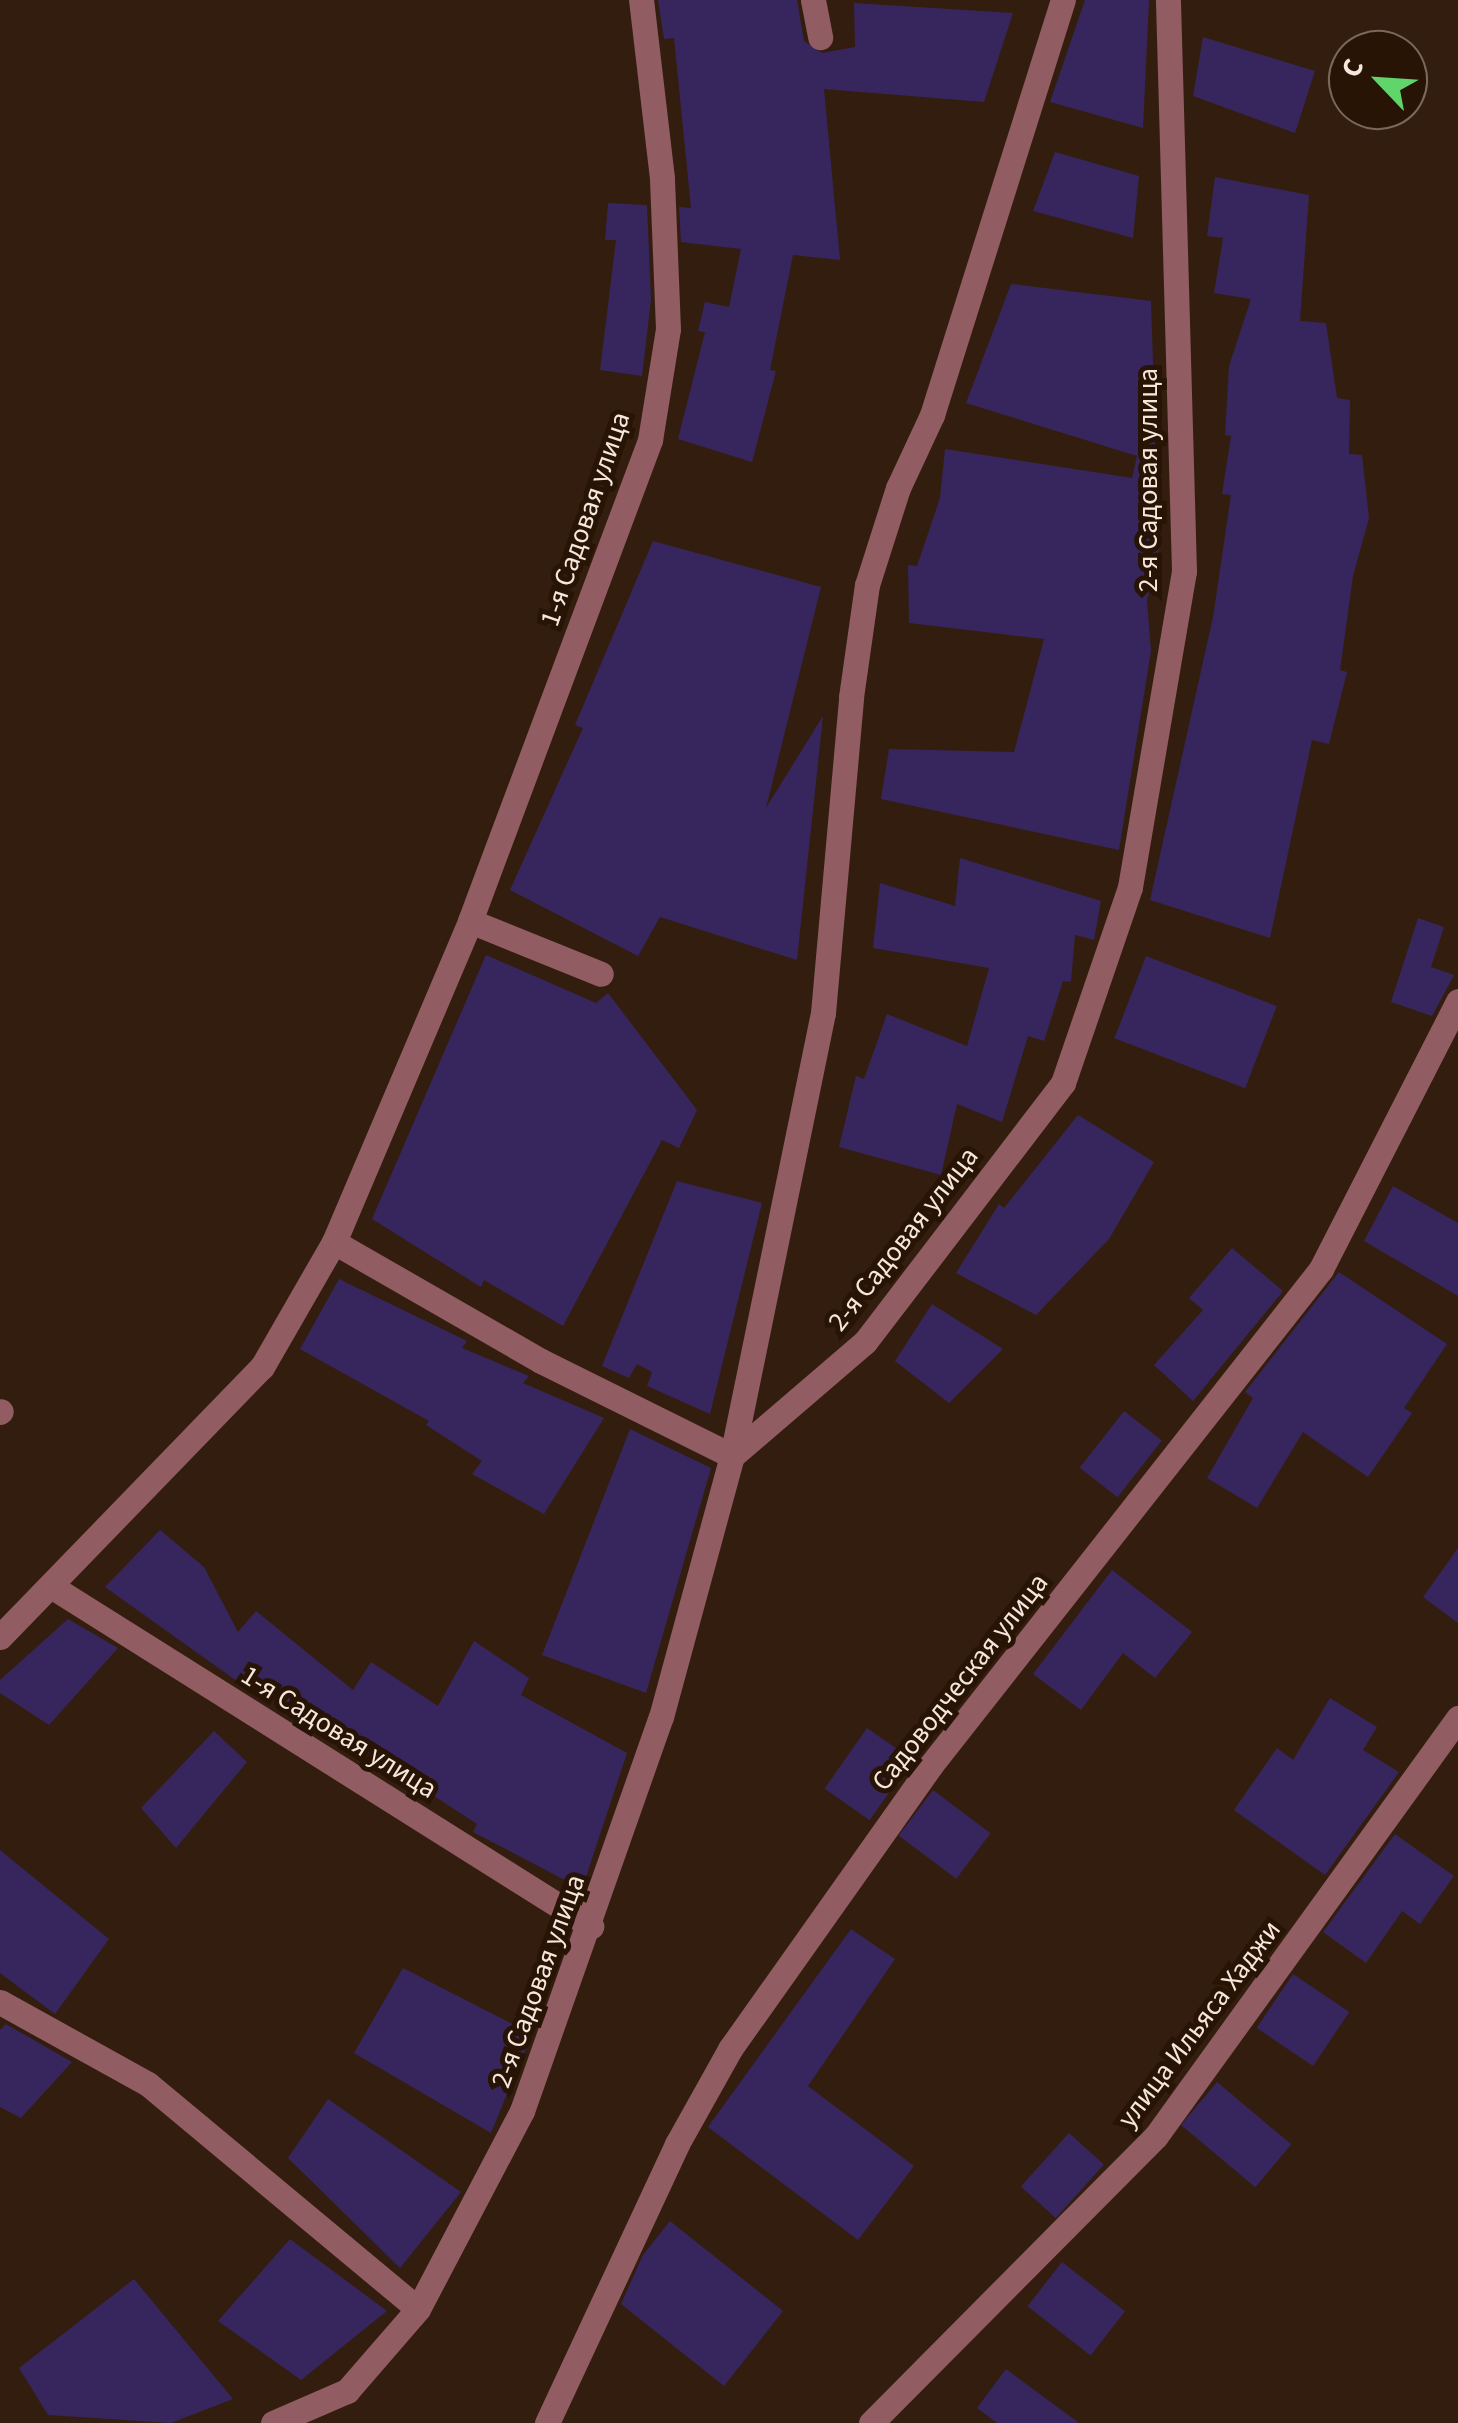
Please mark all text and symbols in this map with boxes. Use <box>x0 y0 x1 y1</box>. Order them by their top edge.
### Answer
north arrow <box>1328 30 1428 130</box>
text: С <box>1331 52 1374 84</box>
street label: 2-я Садовая улица <box>1131 368 1165 592</box>
street label: 1-я Садовая улица <box>533 407 637 631</box>
street label: 2-я Садовая улица <box>821 1140 985 1338</box>
street label: Садоводческая улица <box>865 1567 1055 1797</box>
street label: 1-я Садовая улица <box>235 1658 443 1806</box>
street label: 2-я Садовая улица <box>484 1870 592 2092</box>
street label: улица Ильяса Хаджи <box>1110 1914 1288 2134</box>

